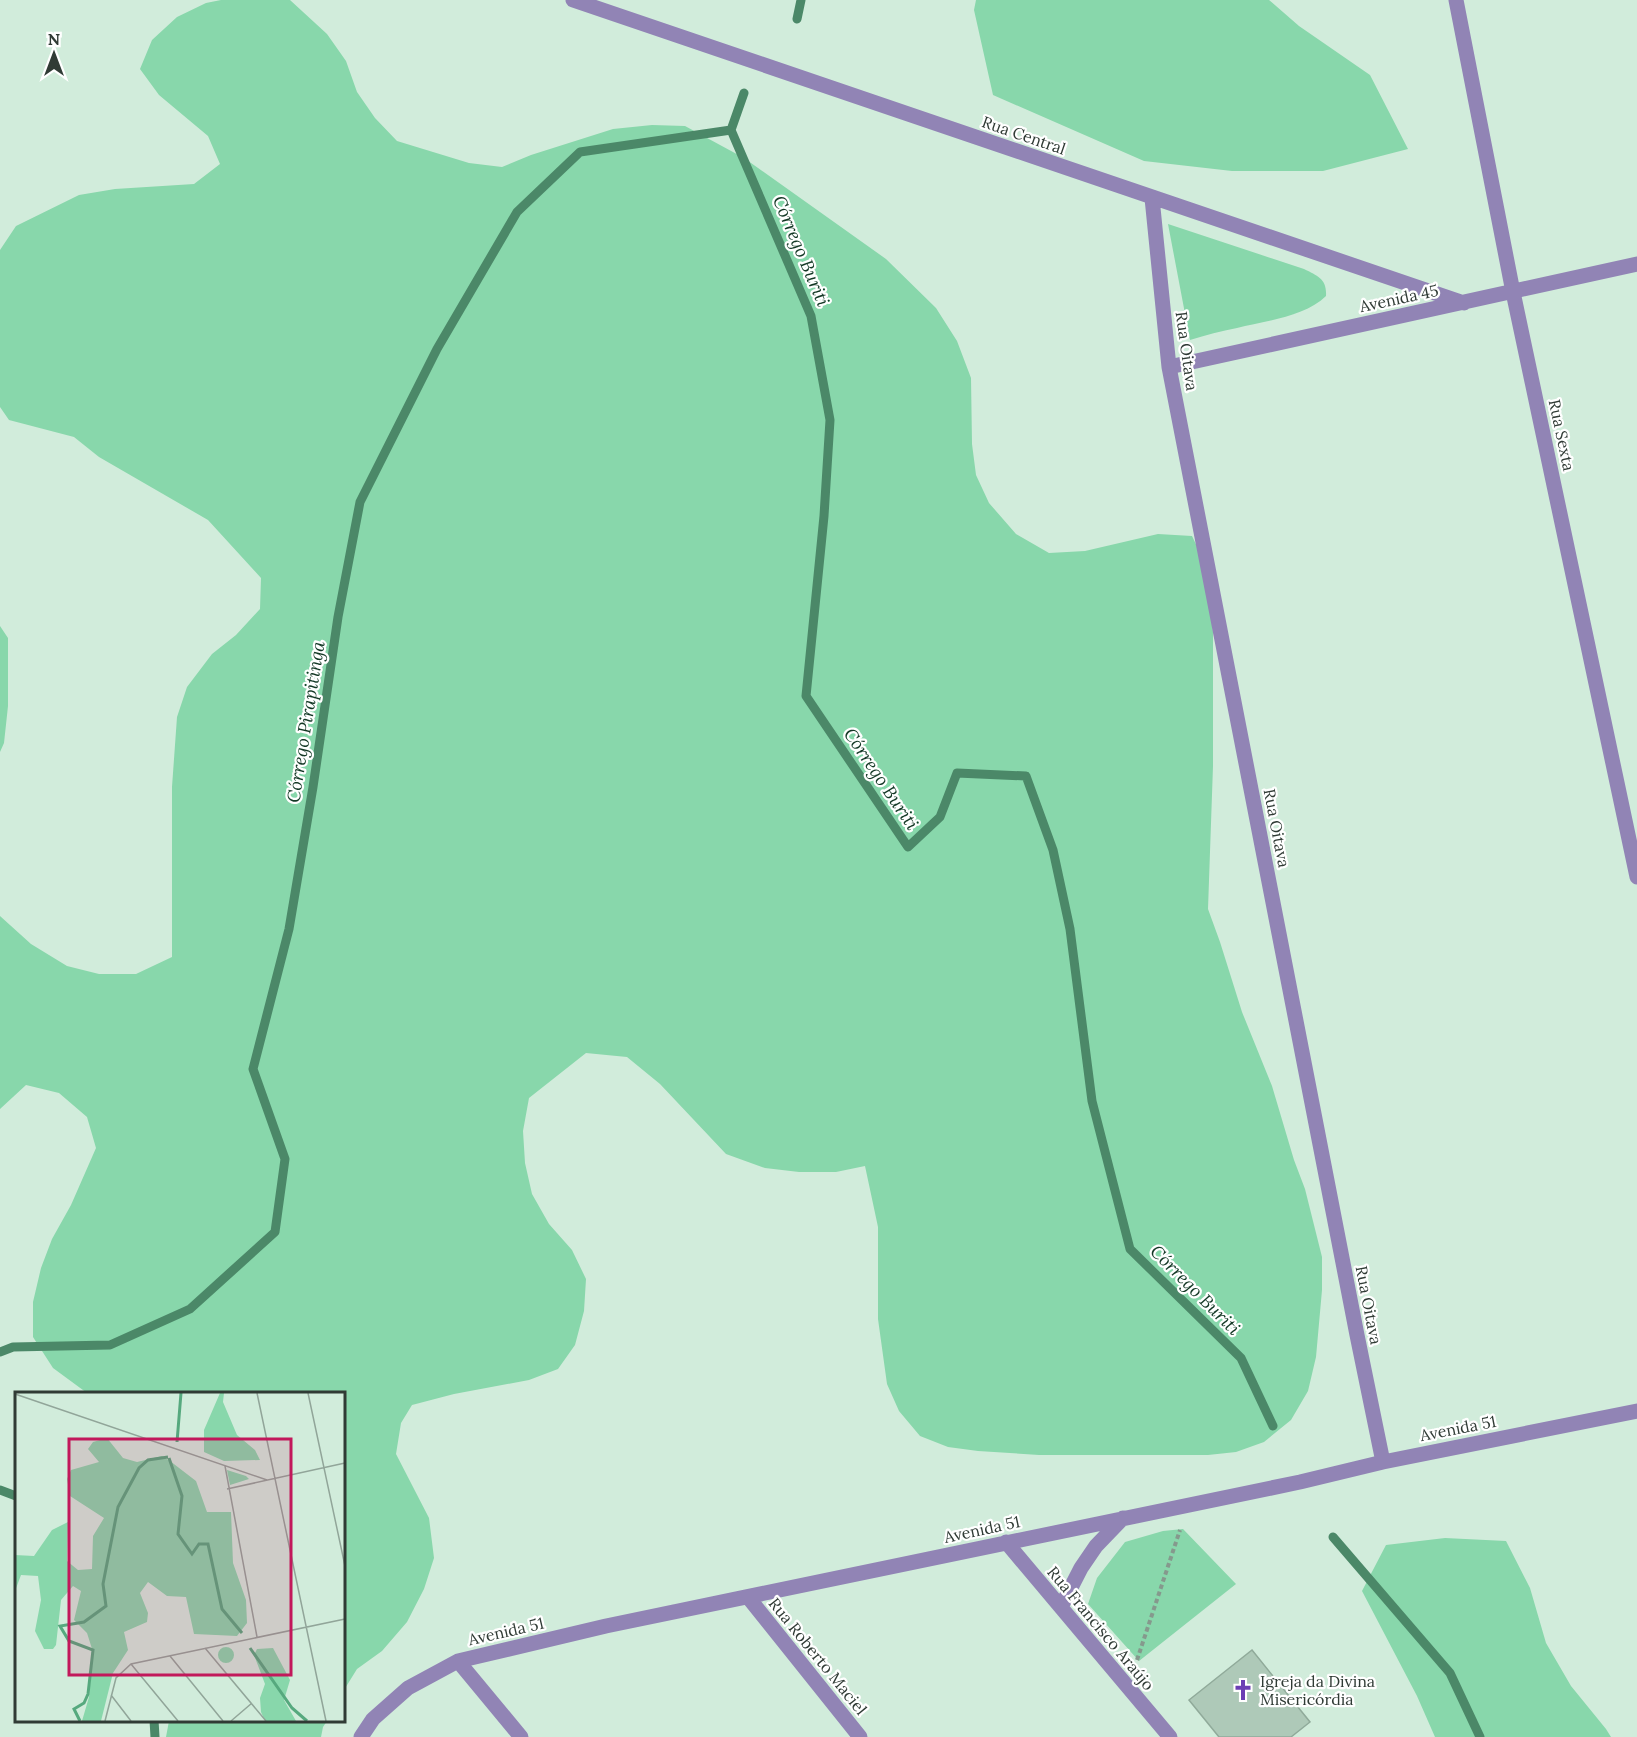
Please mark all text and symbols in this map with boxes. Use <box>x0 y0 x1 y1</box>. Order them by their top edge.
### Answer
north arrow <box>24 24 84 84</box>
text: N <box>48 29 60 49</box>
street label: Rua Central <box>980 111 1068 159</box>
water label: Córrego Buriti <box>768 192 835 310</box>
street label: Avenida 45 <box>1357 280 1440 316</box>
street label: Rua Oitava <box>1172 310 1202 392</box>
street label: Rua Sexta <box>1545 397 1579 473</box>
water label: Córrego Pirapitinga <box>281 639 330 804</box>
water label: Córrego Buriti <box>839 723 924 834</box>
street label: Rua Oitava <box>1260 787 1294 869</box>
water label: Córrego Buriti <box>1145 1240 1245 1340</box>
street label: Rua Oitava <box>1352 1264 1386 1346</box>
inset map <box>15 1392 345 1722</box>
street label: Avenida 51 <box>1417 1411 1498 1445</box>
street label: Avenida 51 <box>941 1511 1022 1547</box>
street label: Rua Francisco Araújo <box>1043 1562 1159 1694</box>
street label: Rua Roberto Maciel <box>765 1593 871 1719</box>
street label: Avenida 51 <box>465 1613 546 1650</box>
place label: Igreja da Divina Misericórdia <box>1260 1671 1375 1709</box>
church icon: Igreja da Divina Misericórdia <box>1231 1678 1255 1702</box>

